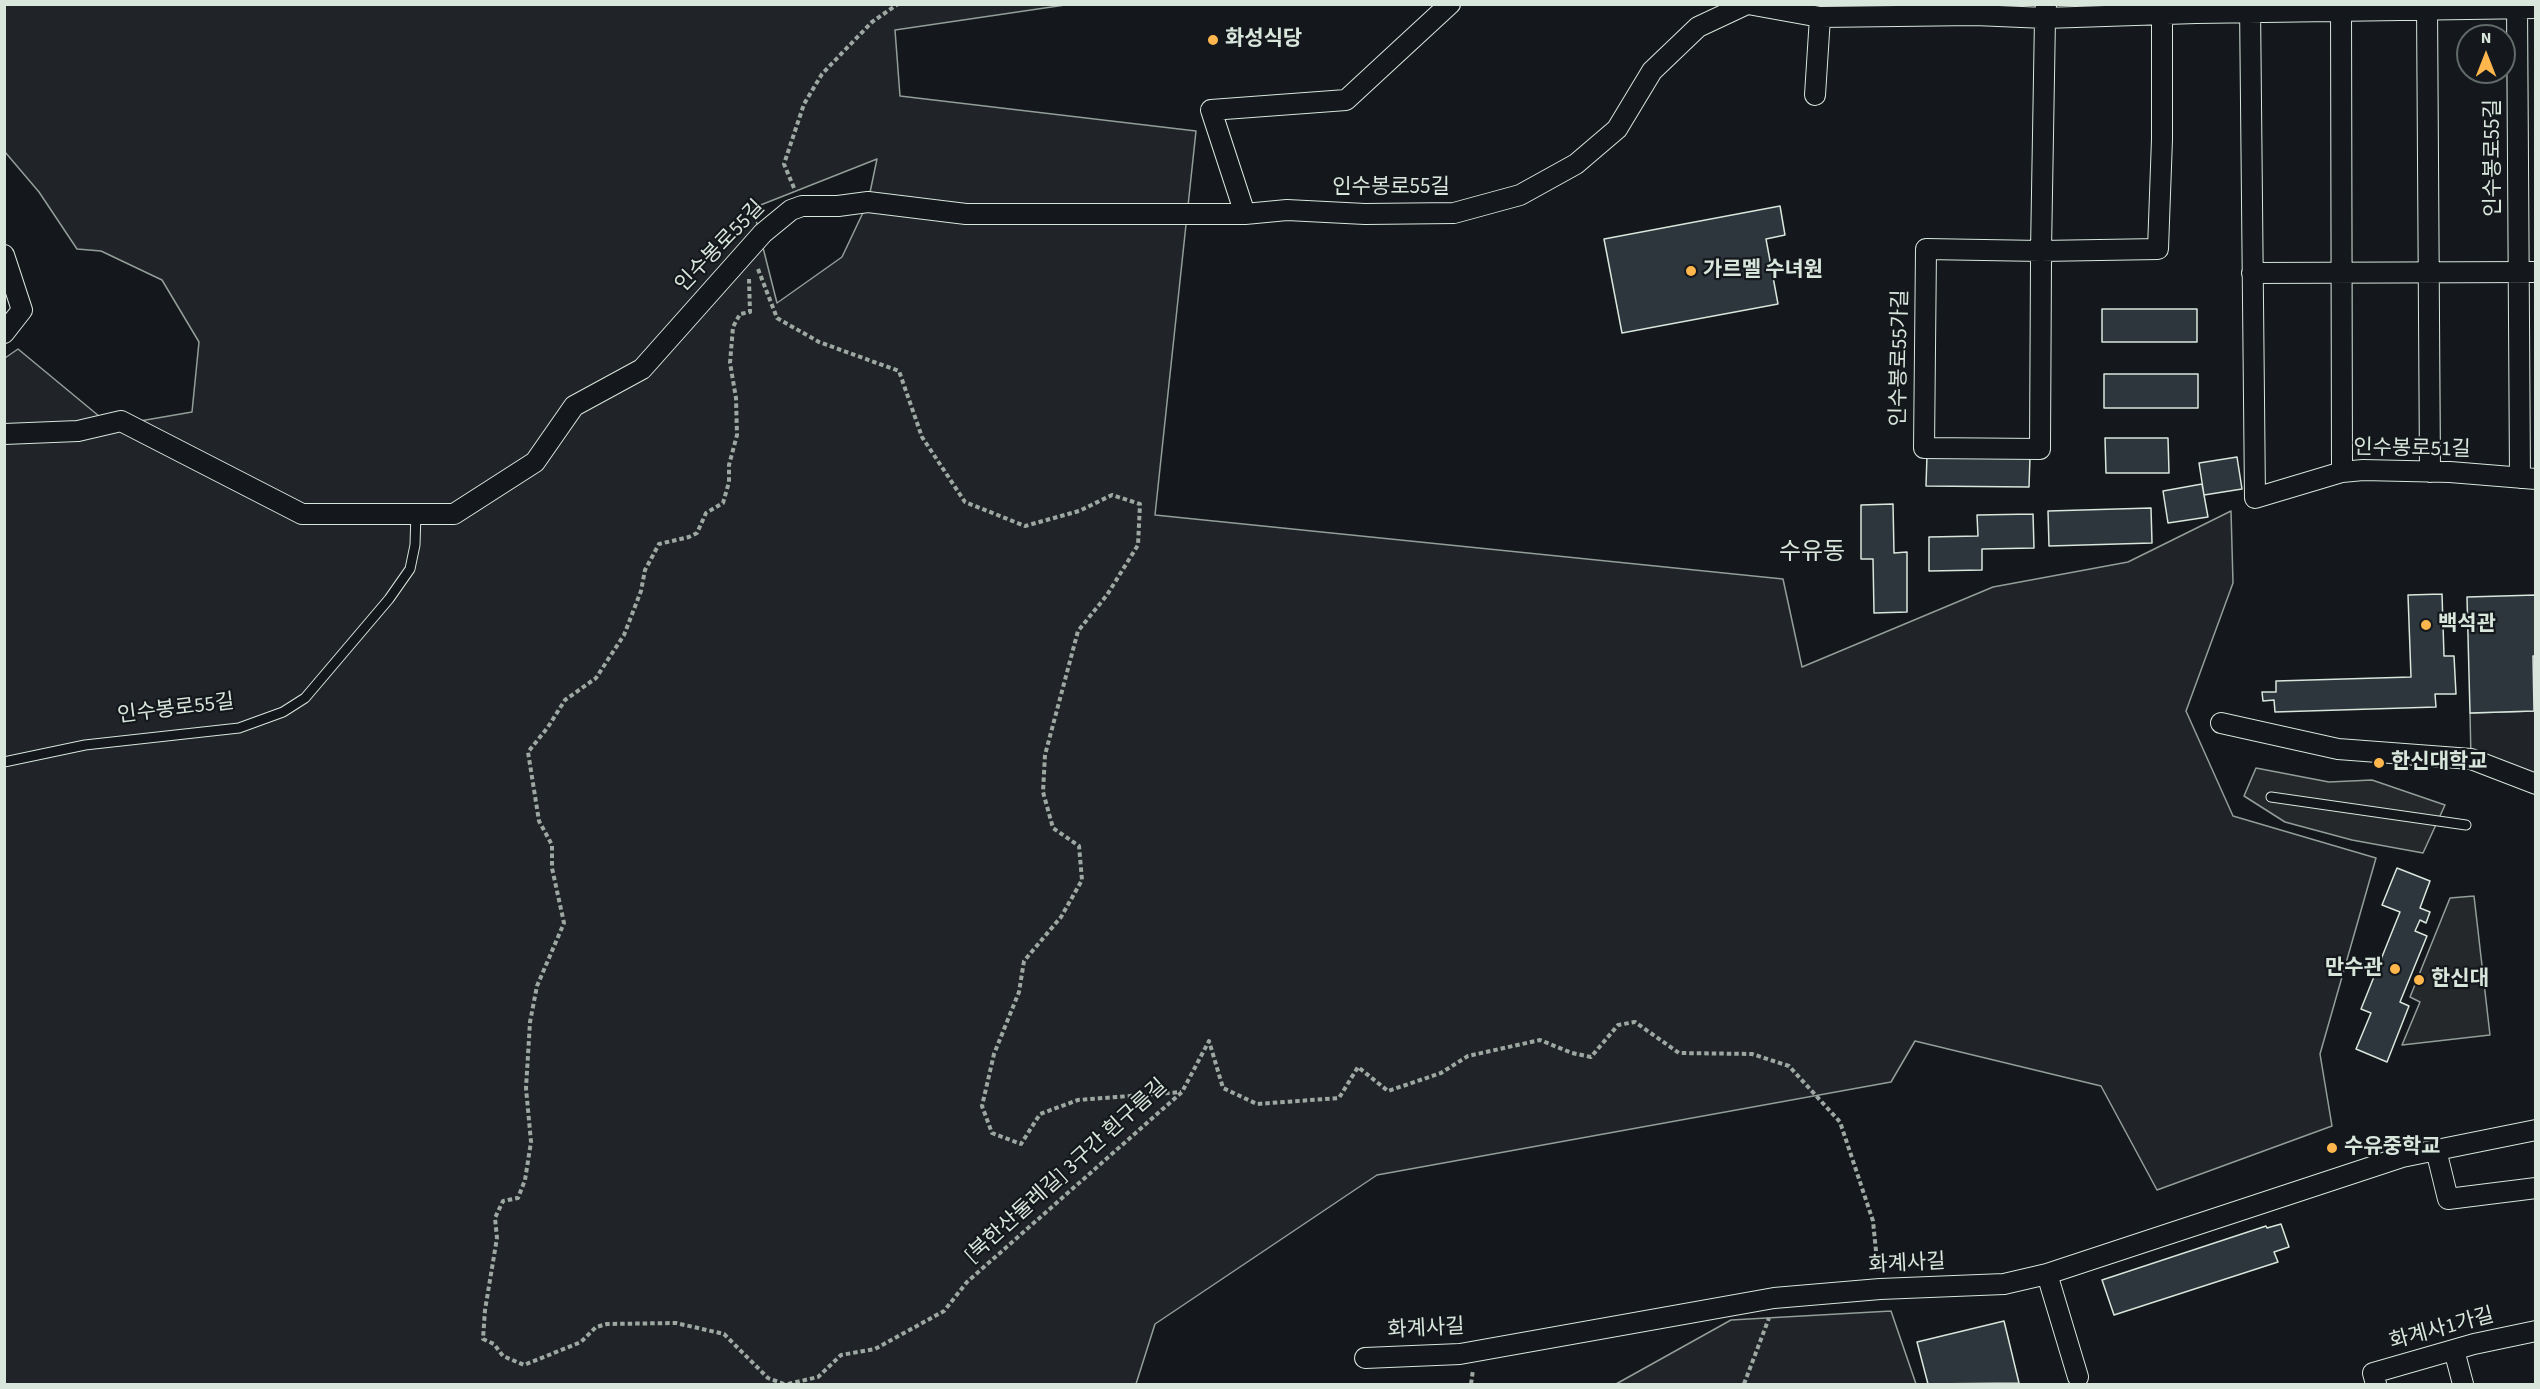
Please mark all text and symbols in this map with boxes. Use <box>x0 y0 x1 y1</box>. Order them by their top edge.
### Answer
north arrow <box>2456 24 2516 84</box>
place label: 화성식당 <box>1225 27 1302 53</box>
text: N <box>2481 27 2491 49</box>
marker: 화성식당 <box>1206 33 1220 47</box>
street label: 인수봉로55길 <box>2481 99 2507 217</box>
street label: 인수봉로55길 <box>1332 175 1450 201</box>
street label: 인수봉로55길 <box>671 196 771 298</box>
place label: 가르멜 수녀원 <box>1703 258 1823 284</box>
marker: 가르멜 수녀원 <box>1684 264 1698 278</box>
street label: 인수봉로55가길 <box>1887 289 1915 427</box>
street label: 인수봉로51길 <box>2353 436 2471 464</box>
district label: 수유동 <box>1779 540 1845 568</box>
place label: 백석관 <box>2438 612 2496 638</box>
marker: 백석관 <box>2419 618 2433 632</box>
street label: 인수봉로55길 <box>116 690 236 730</box>
place label: 한신대학교 <box>2391 750 2488 776</box>
marker: 한신대학교 <box>2372 756 2386 770</box>
place label: 만수관 <box>2325 956 2383 982</box>
marker: 만수관 <box>2388 962 2402 976</box>
place label: 한신대 <box>2431 967 2489 993</box>
marker: 한신대 <box>2412 973 2426 987</box>
street label: [북한산둘레길] 3구간 흰구름길 <box>961 1075 1173 1269</box>
place label: 수유중학교 <box>2344 1135 2441 1161</box>
marker: 수유중학교 <box>2325 1141 2339 1155</box>
street label: 화계사길 <box>1868 1250 1946 1280</box>
street label: 화계사1가길 <box>2387 1304 2497 1356</box>
street label: 화계사길 <box>1387 1315 1465 1345</box>

